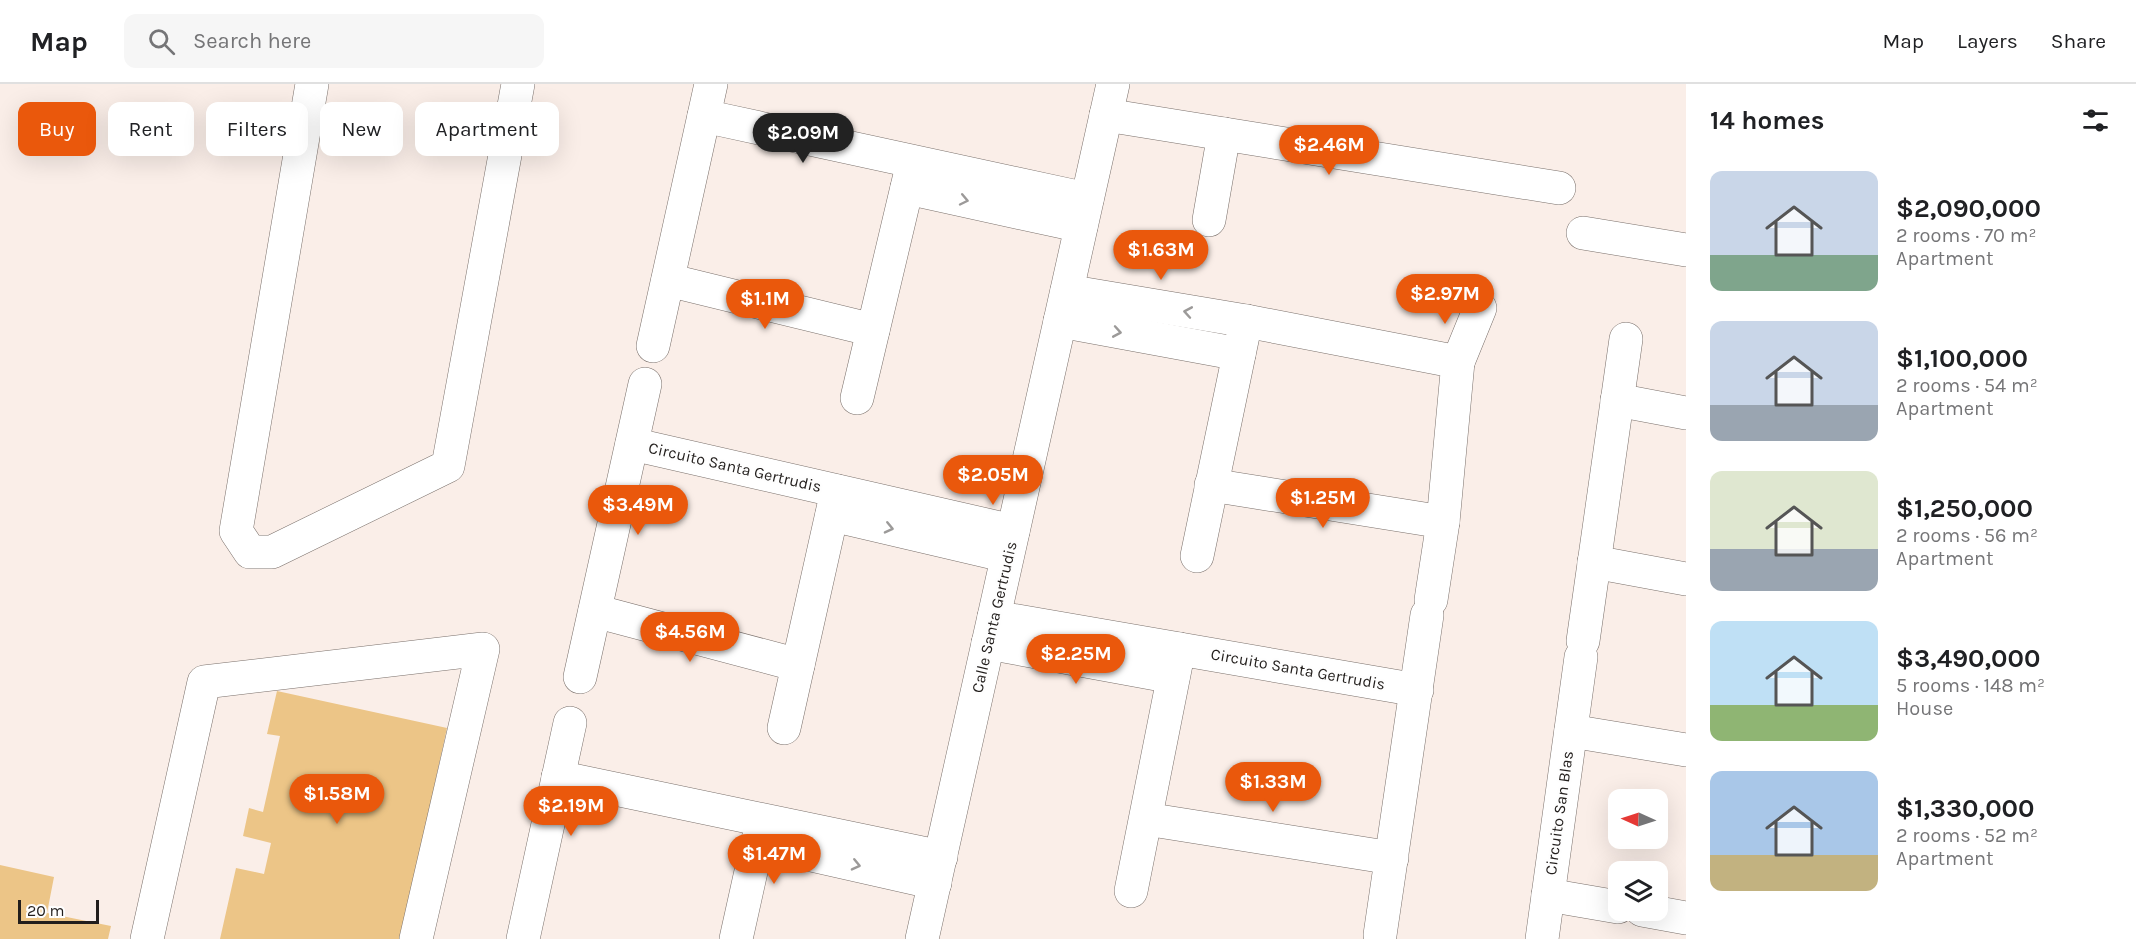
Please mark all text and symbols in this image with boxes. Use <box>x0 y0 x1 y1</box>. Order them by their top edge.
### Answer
search box <box>124 14 544 68</box>
text: Map <box>30 25 88 58</box>
icon: search <box>145 25 178 58</box>
text: Search here <box>193 28 311 54</box>
text: Map <box>1882 29 1924 53</box>
text: Layers <box>1957 29 2018 53</box>
text: Share <box>2051 29 2106 53</box>
chip: Buy <box>18 102 96 156</box>
chip: Rent <box>108 102 194 156</box>
chip: Filters <box>206 102 308 156</box>
chip: New <box>320 102 403 156</box>
chip: Apartment <box>415 102 559 156</box>
icon: filters <box>2079 104 2112 137</box>
text: 14 homes <box>1710 105 1824 136</box>
pin: $2.09M <box>754 113 852 164</box>
text: $2.09M <box>767 121 839 144</box>
pin: $2.46M <box>1280 125 1378 176</box>
text: $2.46M <box>1293 133 1365 156</box>
one-way arrow <box>959 193 969 206</box>
text: $2,090,000 <box>1896 193 2041 224</box>
icon: home <box>1758 195 1830 267</box>
text: 2 rooms · 70 m² <box>1896 224 2036 247</box>
pin: $1.63M <box>1112 230 1210 281</box>
text: $1.63M <box>1127 238 1195 261</box>
text: Apartment <box>1896 247 1994 270</box>
pin: $2.97M <box>1396 274 1494 325</box>
pin: $1.1M <box>723 279 807 330</box>
text: $2.97M <box>1410 282 1480 305</box>
text: $1.1M <box>740 287 790 310</box>
one-way arrow <box>1183 306 1193 318</box>
one-way arrow <box>1112 325 1122 338</box>
text: $1,100,000 <box>1896 343 2028 374</box>
icon: home <box>1758 345 1830 417</box>
text: 2 rooms · 54 m² <box>1896 374 2038 397</box>
text: Apartment <box>1896 397 1994 420</box>
street label: Circuito Santa Gertrudis <box>647 438 823 496</box>
pin: $2.05M <box>944 455 1042 506</box>
text: $2.05M <box>957 463 1029 486</box>
pin: $1.25M <box>1274 478 1372 529</box>
pin: $3.49M <box>589 485 687 536</box>
text: $1.25M <box>1290 486 1356 509</box>
text: $3.49M <box>602 493 674 516</box>
text: $1,250,000 <box>1896 493 2033 524</box>
icon: home <box>1758 495 1830 567</box>
one-way arrow <box>883 521 893 534</box>
text: 2 rooms · 56 m² <box>1896 524 2038 547</box>
street label: Calle Santa Gertrudis <box>967 539 1021 695</box>
text: Apartment <box>1896 547 1994 570</box>
pin: $4.56M <box>641 612 739 663</box>
text: $4.56M <box>654 620 726 643</box>
pin: $2.25M <box>1027 634 1125 685</box>
text: $2.25M <box>1040 642 1112 665</box>
text: $3,490,000 <box>1896 643 2040 674</box>
street label: Circuito Santa Gertrudis <box>1209 644 1387 694</box>
icon: home <box>1758 645 1830 717</box>
text: 5 rooms · 148 m² <box>1896 674 2045 697</box>
text: House <box>1896 697 1953 720</box>
street label: Circuito San Blas <box>1541 750 1577 876</box>
pin: $1.33M <box>1224 762 1322 813</box>
text: $1.33M <box>1239 770 1307 793</box>
pin: $1.58M <box>288 774 386 825</box>
text: $1.58M <box>303 782 371 805</box>
pin: $2.19M <box>522 786 620 837</box>
north arrow <box>1608 789 1668 849</box>
map controls <box>1608 789 1668 921</box>
text: $1,330,000 <box>1896 793 2034 824</box>
text: $2.19M <box>538 794 605 817</box>
icon: home <box>1758 795 1830 867</box>
text: 2 rooms · 52 m² <box>1896 824 2038 847</box>
pin: $1.47M <box>725 834 823 885</box>
text: $1.47M <box>742 842 806 865</box>
text: Apartment <box>1896 847 1994 870</box>
one-way arrow <box>850 858 860 871</box>
button: layers <box>1608 861 1668 921</box>
scale bar <box>18 897 99 924</box>
text: 20 m <box>27 901 65 920</box>

